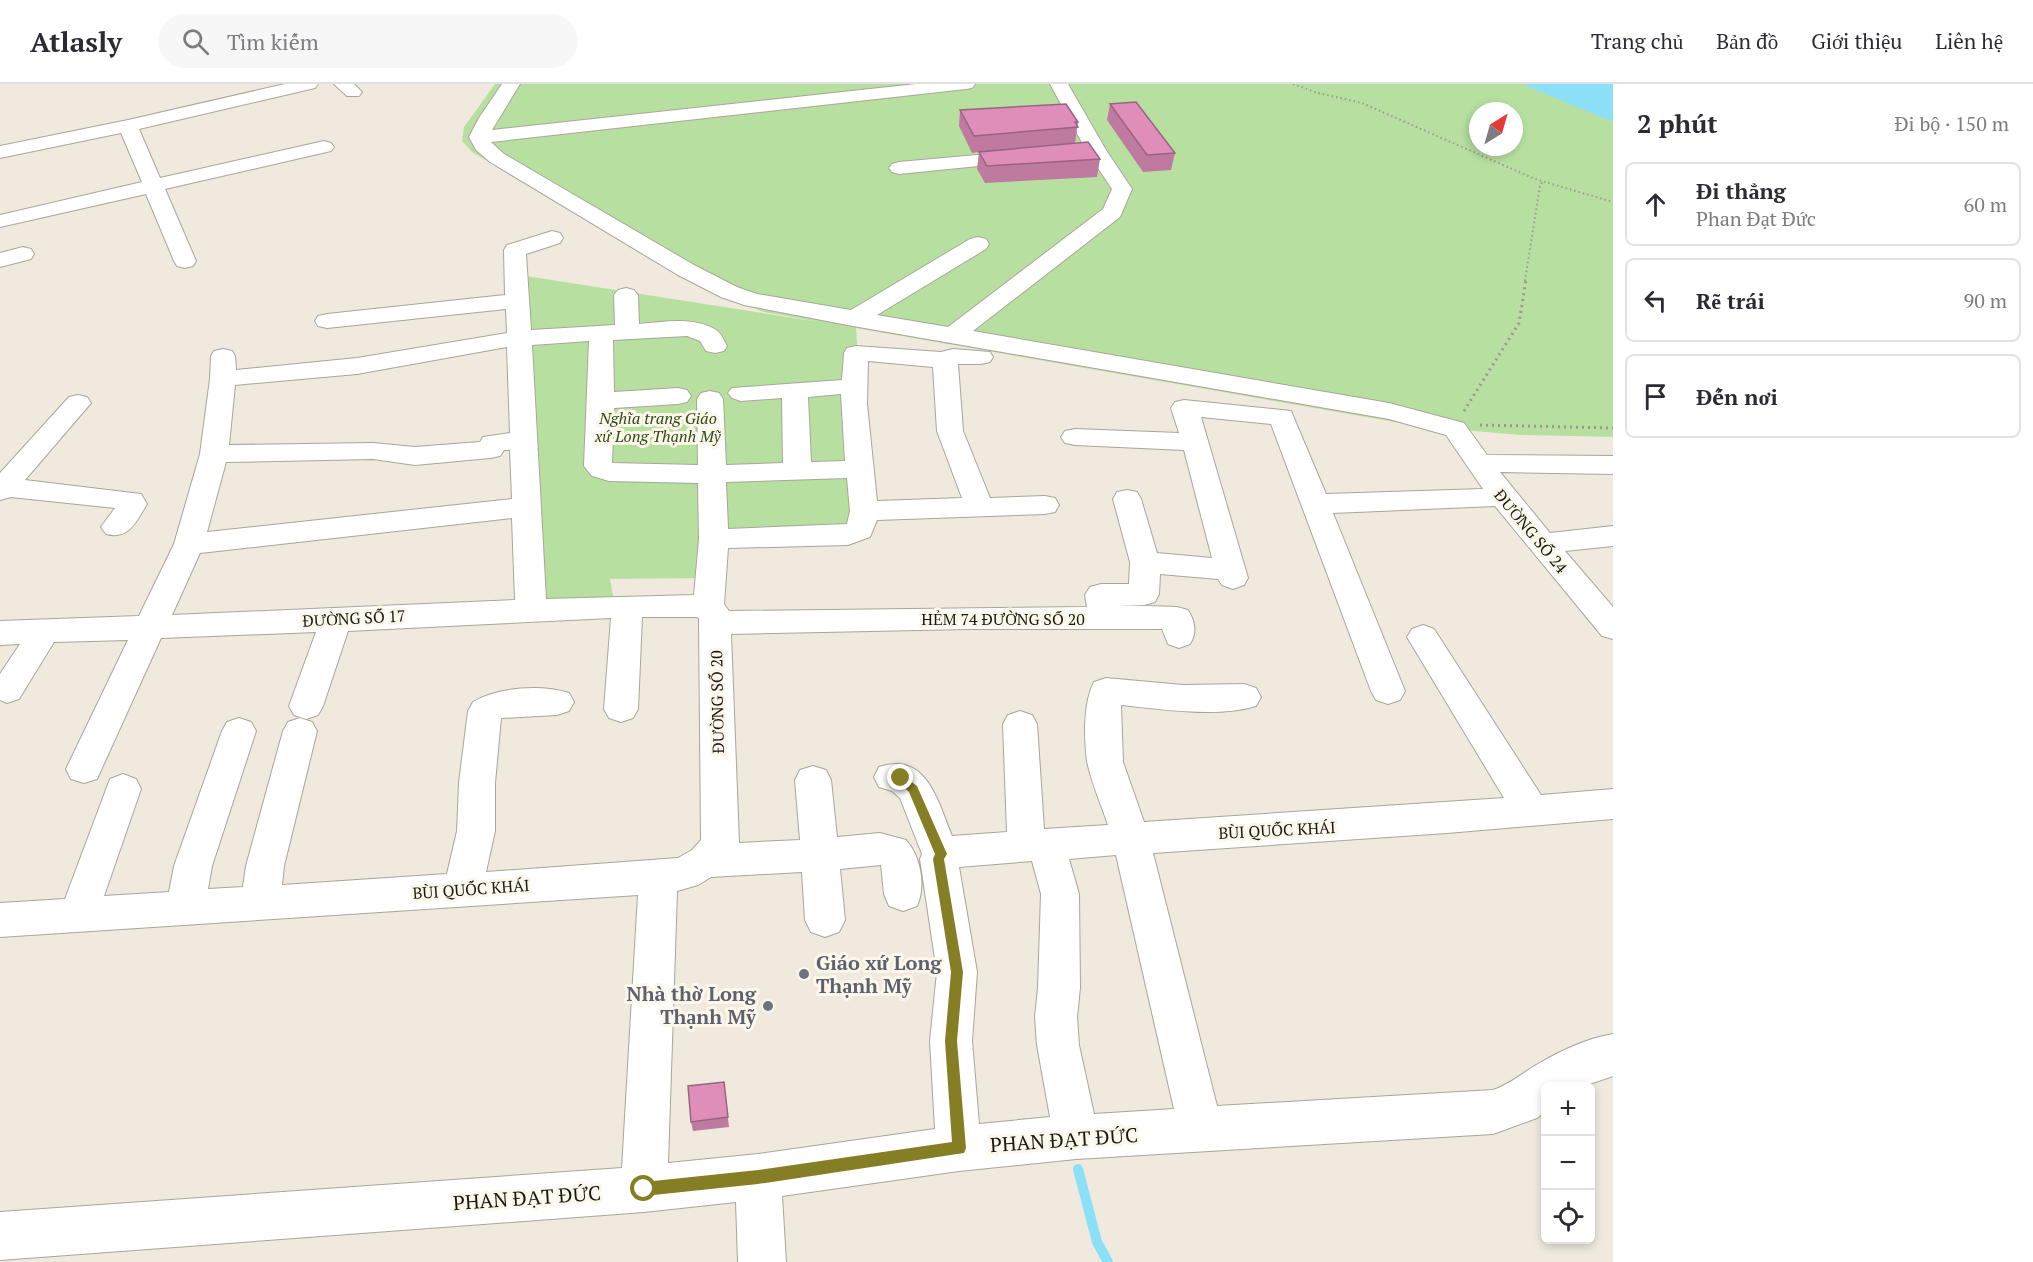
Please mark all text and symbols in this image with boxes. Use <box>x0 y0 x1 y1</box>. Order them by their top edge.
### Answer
search box <box>158 14 578 68</box>
text: Atlasly <box>30 23 122 60</box>
icon: search <box>179 25 212 58</box>
text: Tìm kiếm <box>227 27 319 56</box>
text: Trang chủ <box>1591 27 1683 55</box>
text: Bản đồ <box>1716 27 1778 55</box>
text: Giới thiệu <box>1811 27 1902 55</box>
text: Liên hệ <box>1935 27 2003 55</box>
north arrow <box>1469 102 1523 156</box>
text: 2 phút <box>1637 106 1718 140</box>
text: Đi bộ · 150 m <box>1894 110 2009 137</box>
text: Đi thẳng <box>1696 176 1786 205</box>
icon: ahead <box>1639 188 1672 221</box>
text: 60 m <box>1964 191 2007 218</box>
text: Phan Đạt Đức <box>1696 205 1816 232</box>
icon: left <box>1639 284 1672 317</box>
text: Rẽ trái <box>1696 286 1765 315</box>
text: 90 m <box>1964 287 2007 314</box>
icon: arrive <box>1639 380 1672 413</box>
text: Đến nơi <box>1696 382 1778 411</box>
park label: Nghĩa trang Giáo xứ Long Thạnh Mỹ <box>594 407 722 447</box>
street label: ĐƯỜNG SỐ 24 <box>1489 484 1573 578</box>
street label: ĐƯỜNG SỐ 17 <box>302 604 406 632</box>
street label: HẺM 74 ĐƯỜNG SỐ 20 <box>921 608 1085 630</box>
street label: ĐƯỜNG SỐ 20 <box>705 650 729 754</box>
route end <box>887 764 913 790</box>
street label: BÙI QUỐC KHÁI <box>1218 816 1336 844</box>
street label: BÙI QUỐC KHÁI <box>412 874 530 904</box>
place label: Giáo xứ Long Thạnh Mỹ <box>816 949 942 999</box>
marker: Giáo xứ Long Thạnh Mỹ <box>797 967 811 981</box>
place label: Nhà thờ Long Thạnh Mỹ <box>627 980 757 1030</box>
marker: Nhà thờ Long Thạnh Mỹ <box>761 999 775 1013</box>
map controls <box>1541 1082 1595 1244</box>
button: + <box>1541 1082 1595 1136</box>
street label: PHAN ĐẠT ĐỨC <box>989 1121 1139 1158</box>
button: − <box>1541 1136 1595 1190</box>
route start <box>630 1175 656 1201</box>
street label: PHAN ĐẠT ĐỨC <box>452 1179 602 1216</box>
button: locate <box>1541 1190 1595 1244</box>

